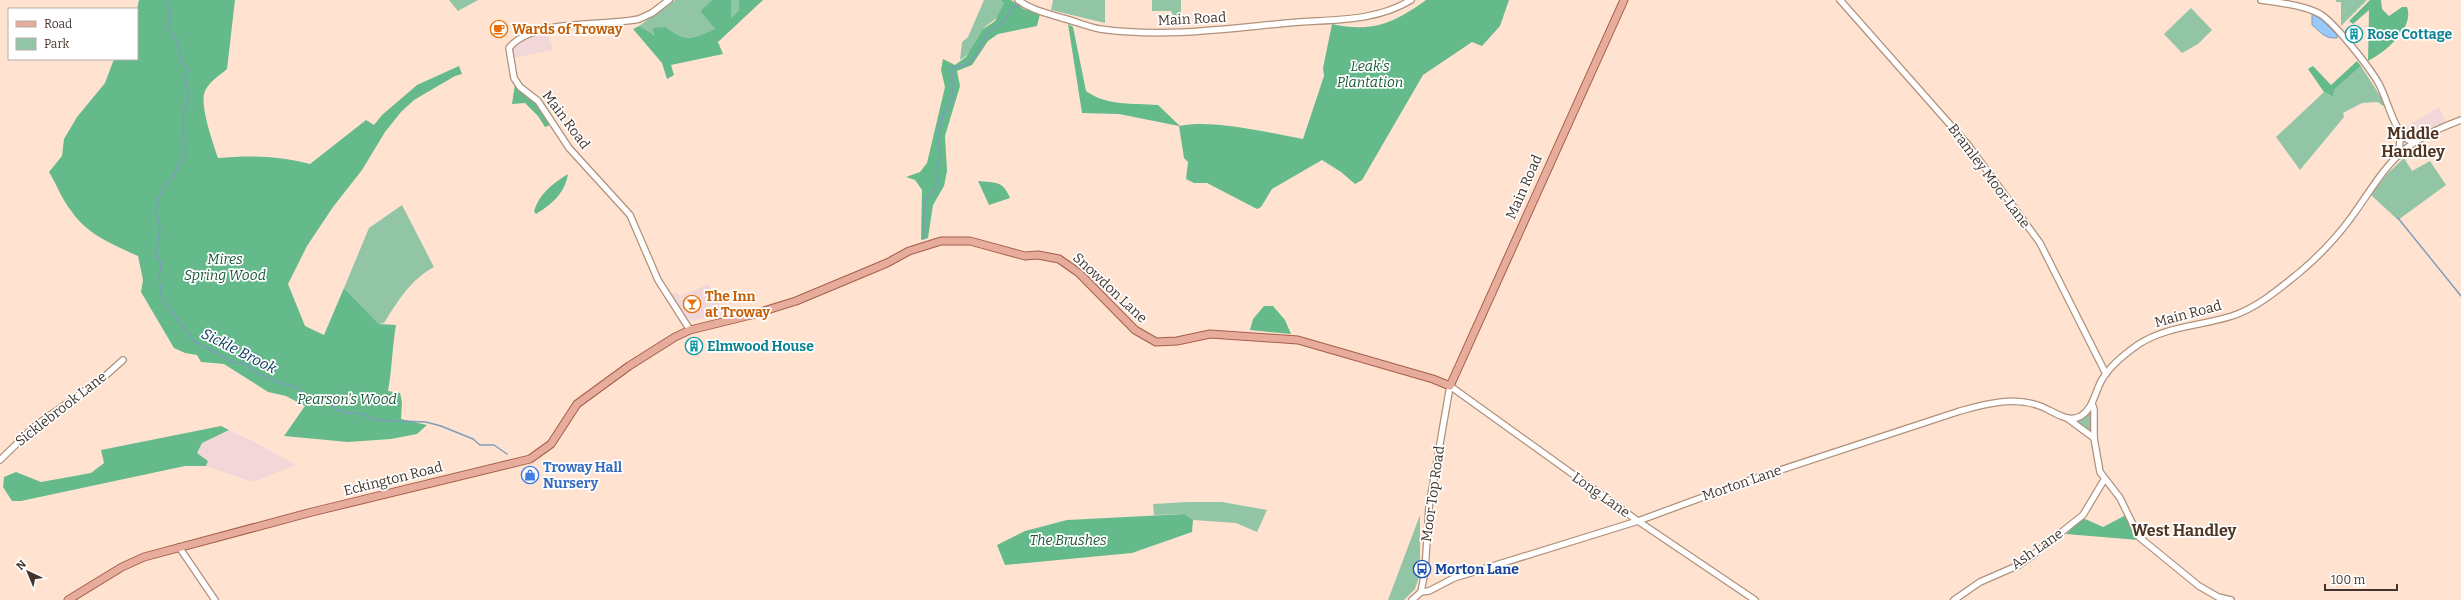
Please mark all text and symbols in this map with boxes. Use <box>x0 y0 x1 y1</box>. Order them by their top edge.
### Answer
legend <box>8 8 138 60</box>
street label: Main Road <box>1157 9 1227 29</box>
text: Road <box>44 17 72 31</box>
cafe icon: Wards of Troway <box>489 19 509 39</box>
place label: Wards of Troway <box>512 21 623 38</box>
building icon: Rose Cottage <box>2344 24 2364 44</box>
place label: Rose Cottage <box>2367 26 2452 43</box>
text: Park <box>44 37 70 51</box>
park label: Leak's Plantation <box>1337 58 1403 91</box>
street label: Main Road <box>539 87 593 153</box>
street label: Bramley Moor Lane <box>1944 121 2034 231</box>
district label: Middle Handley <box>2381 124 2445 161</box>
street label: Main Road <box>1502 152 1546 222</box>
street label: Snowdon Lane <box>1069 249 1151 327</box>
park label: Mires Spring Wood <box>184 251 266 284</box>
place label: The Inn at Troway <box>705 288 770 321</box>
bar icon: The Inn at Troway <box>682 294 702 314</box>
street label: Main Road <box>2153 297 2223 331</box>
water label: Sickle Brook <box>198 324 280 378</box>
building icon: Elmwood House <box>684 336 704 356</box>
place label: Elmwood House <box>707 338 814 355</box>
street label: Sicklebrook Lane <box>12 368 110 450</box>
park label: Pearson's Wood <box>297 391 397 408</box>
street label: Moor Top Road <box>1418 445 1448 543</box>
street label: Eckington Road <box>342 458 444 500</box>
place label: Troway Hall Nursery <box>543 459 623 492</box>
street label: Morton Lane <box>1700 461 1784 505</box>
shop icon: Troway Hall Nursery <box>520 465 540 485</box>
street label: Long Lane <box>1569 469 1633 521</box>
district label: West Handley <box>2132 521 2237 540</box>
street label: Ash Lane <box>2008 525 2066 573</box>
park label: The Brushes <box>1029 532 1107 549</box>
north arrow <box>8 552 48 592</box>
text: N <box>14 557 29 573</box>
bus stop icon: Morton Lane <box>1412 559 1432 579</box>
place label: Morton Lane <box>1435 561 1519 578</box>
scale bar <box>2325 566 2397 592</box>
text: 100 m <box>2331 573 2366 587</box>

